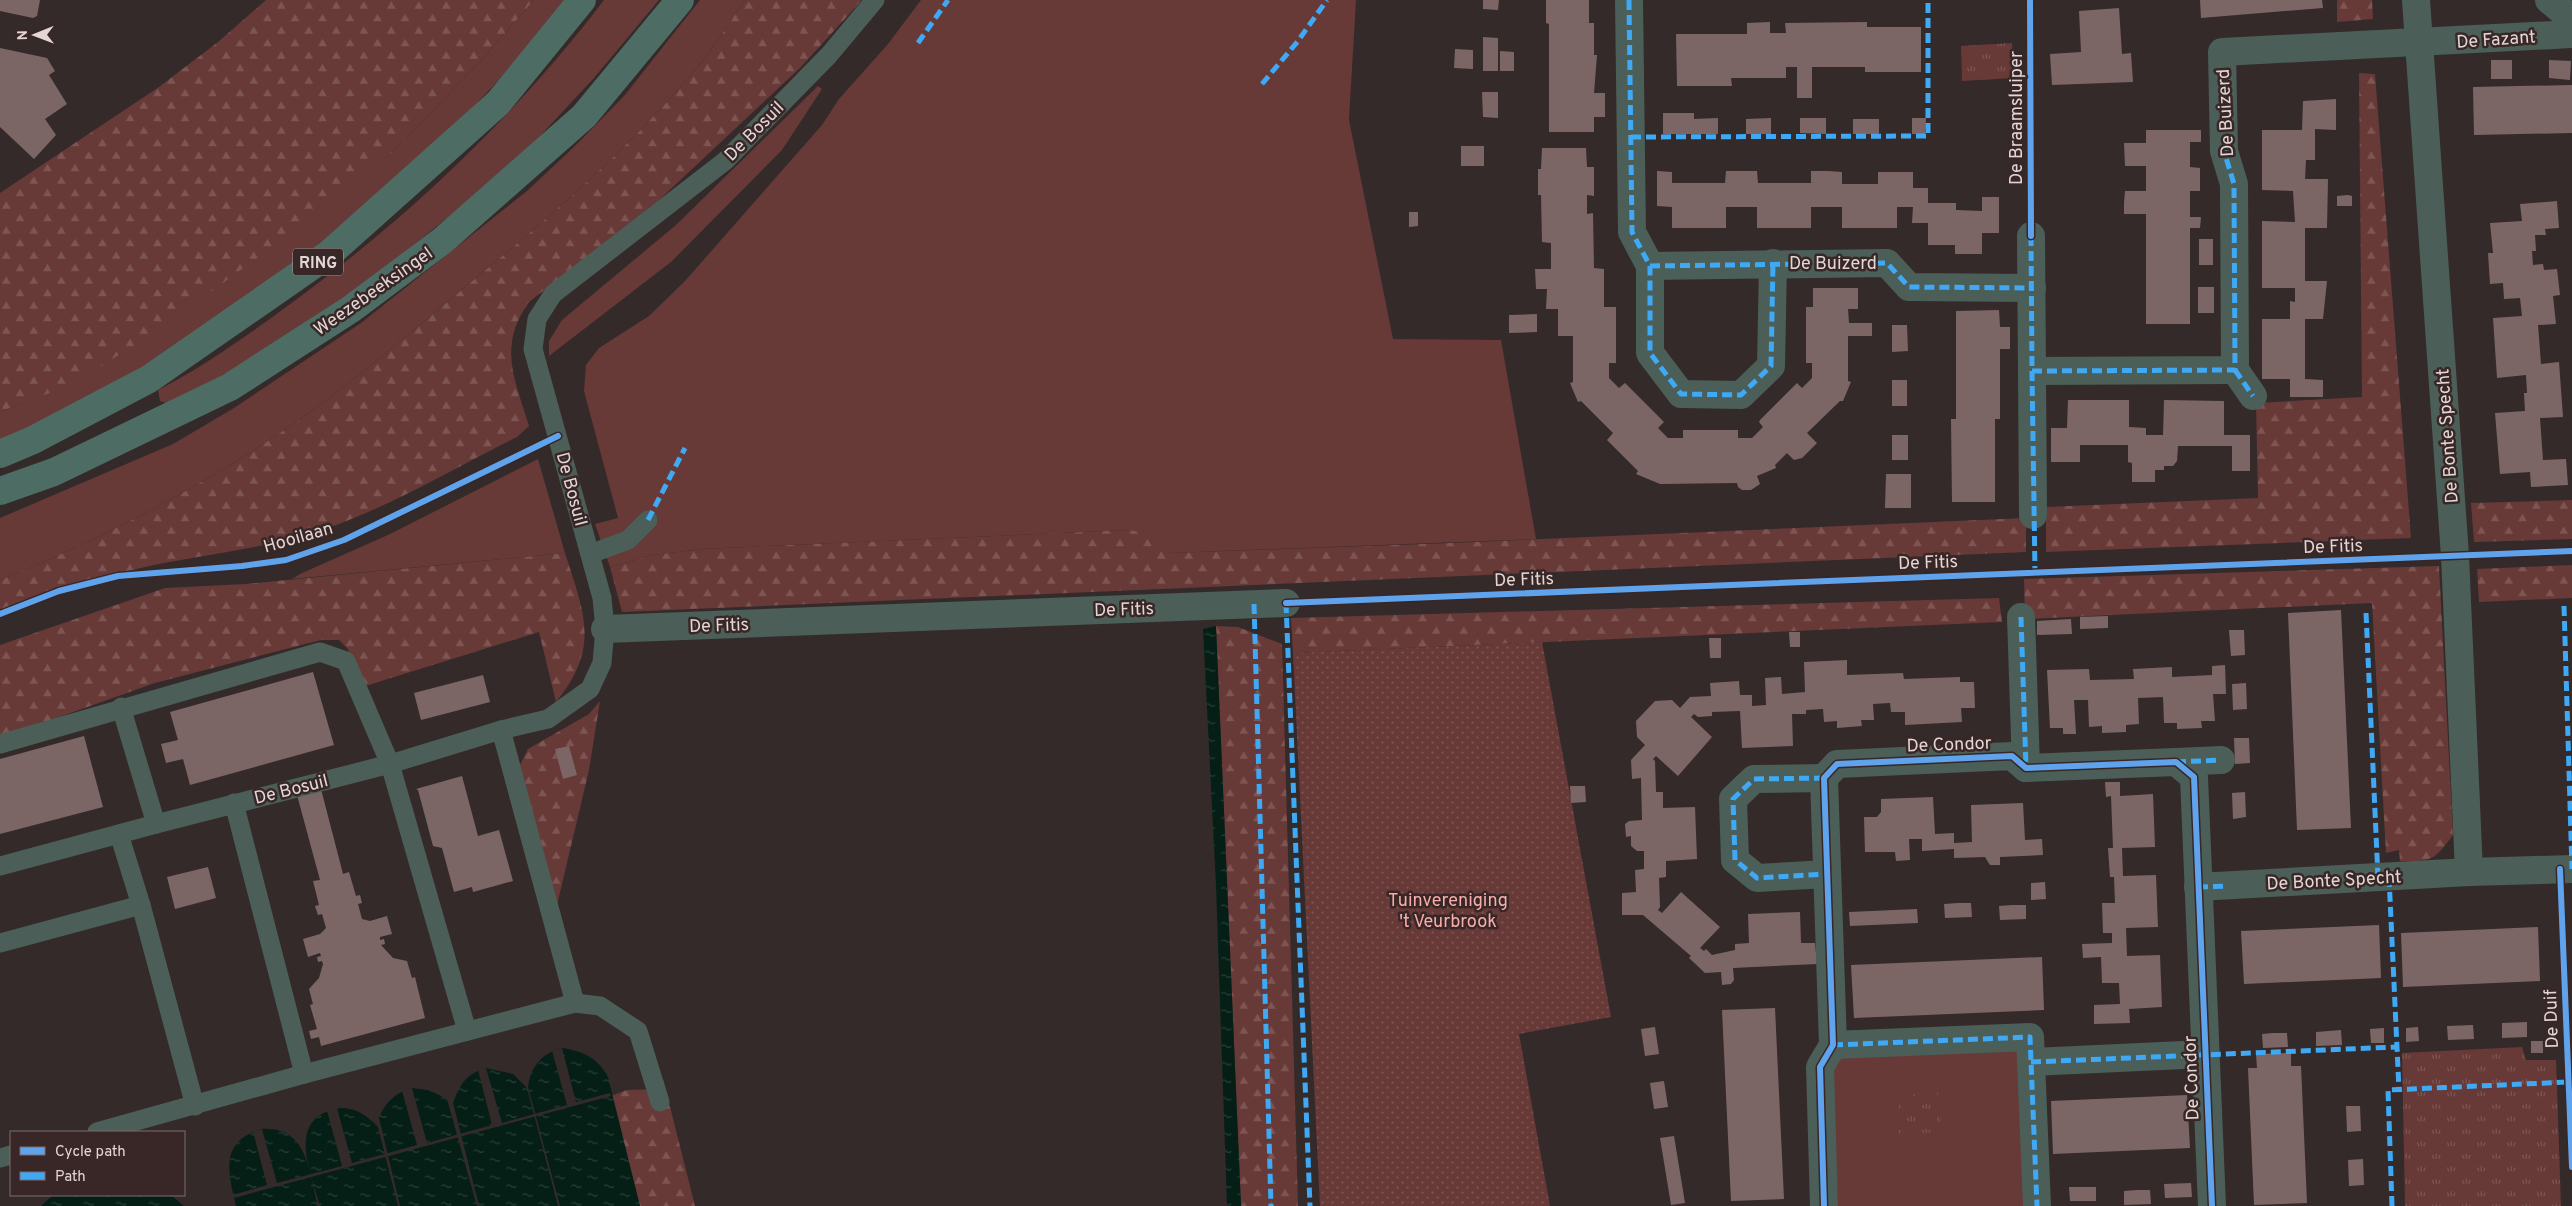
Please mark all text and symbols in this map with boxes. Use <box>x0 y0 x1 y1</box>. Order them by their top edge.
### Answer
north arrow <box>10 10 60 60</box>
street label: De Fazant <box>2456 26 2537 55</box>
text: N <box>15 30 32 40</box>
street label: De Braamsluiper <box>2006 51 2029 185</box>
street label: De Buizerd <box>2213 68 2240 157</box>
street label: De Bosuil <box>720 97 790 167</box>
street label: Weezebeeksingel <box>310 243 438 342</box>
road number: RING <box>293 248 343 276</box>
street label: De Buizerd <box>1789 253 1877 276</box>
street label: De Bonte Specht <box>2432 368 2465 504</box>
street label: De Bosuil <box>550 450 591 529</box>
street label: Hooilaan <box>261 518 336 559</box>
street label: De Fitis <box>2303 535 2364 560</box>
street label: De Fitis <box>1898 551 1959 576</box>
street label: De Fitis <box>1494 568 1555 593</box>
street label: De Fitis <box>1094 598 1155 623</box>
street label: De Fitis <box>689 614 750 639</box>
street label: De Condor <box>1906 733 1992 758</box>
street label: De Bosuil <box>252 770 331 811</box>
street label: De Bonte Specht <box>2266 866 2402 897</box>
park label: Tuinvereniging 't Veurbrook <box>1388 890 1508 934</box>
street label: De Duif <box>2540 989 2565 1049</box>
street label: De Condor <box>2180 1035 2205 1121</box>
legend <box>10 1131 185 1196</box>
text: Cycle path <box>55 1143 126 1162</box>
text: Path <box>55 1168 86 1187</box>

